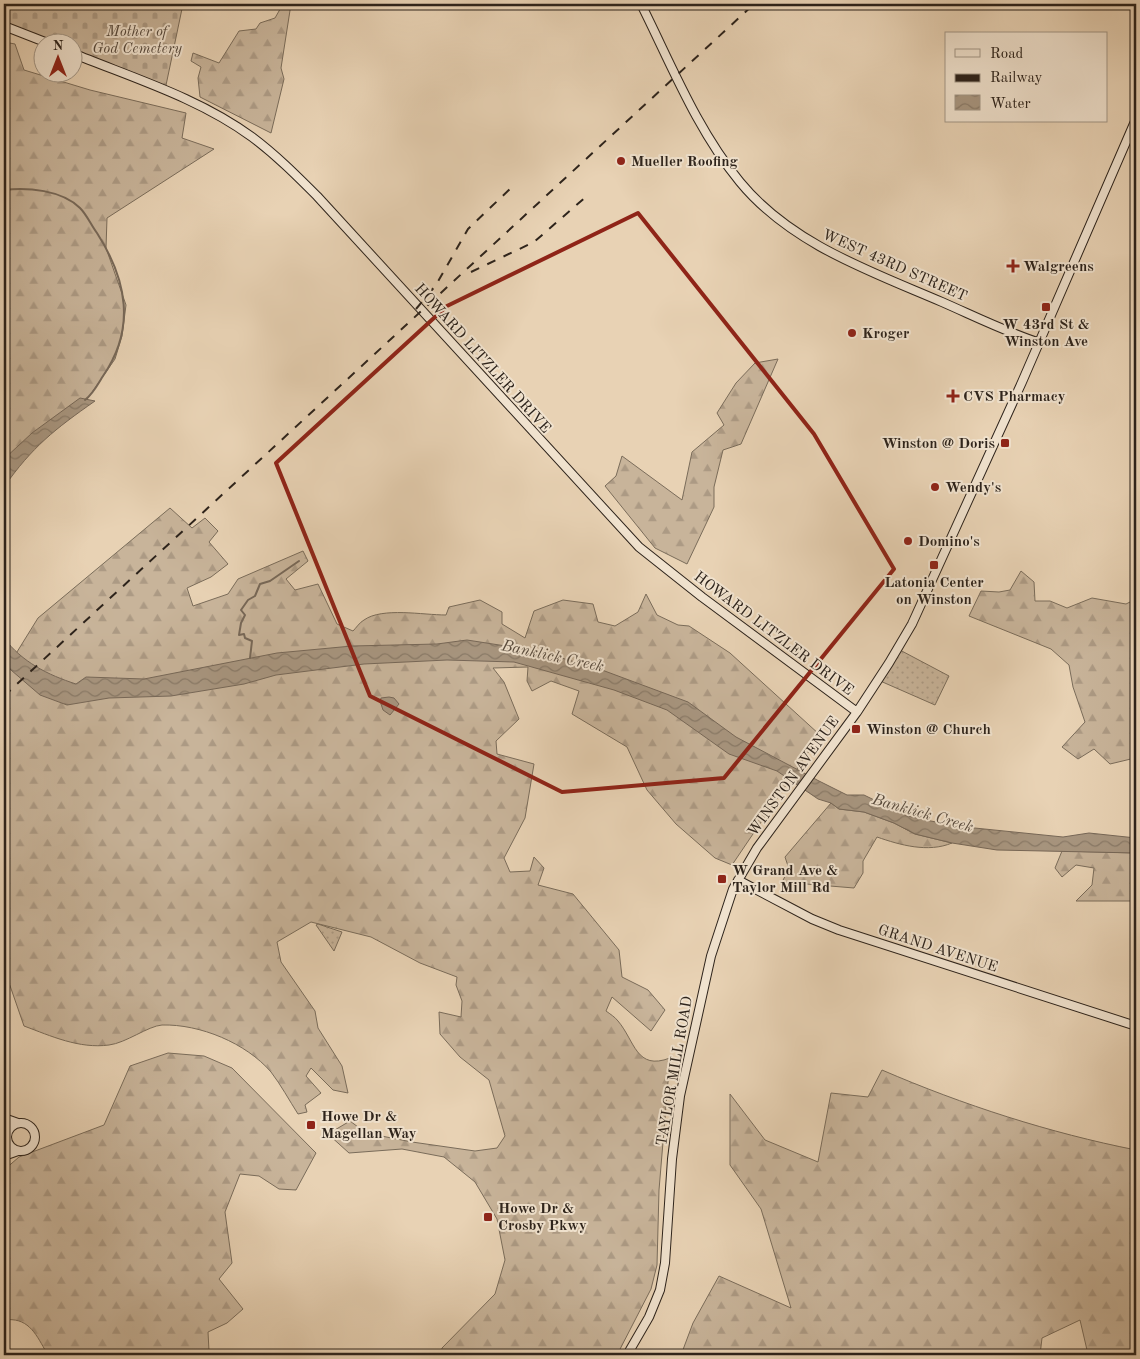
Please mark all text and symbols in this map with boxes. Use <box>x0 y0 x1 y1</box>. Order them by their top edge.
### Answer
park label: Mother of God Cemetery <box>92 25 182 57</box>
north arrow <box>32 32 82 82</box>
legend <box>945 32 1108 122</box>
text: N <box>53 39 64 53</box>
text: Road <box>990 47 1024 62</box>
text: Railway <box>990 71 1043 86</box>
text: Water <box>990 97 1031 112</box>
marker: Mueller Roofing <box>615 155 627 167</box>
place label: Mueller Roofing <box>631 155 739 170</box>
street label: WEST 43RD STREET <box>820 228 969 305</box>
marker: Walgreens <box>1007 260 1019 272</box>
place label: Walgreens <box>1023 260 1094 275</box>
street label: HOWARD LITZLER DRIVE <box>411 281 553 437</box>
marker: W 43rd St & Winston Ave <box>1040 301 1052 313</box>
place label: W 43rd St & Winston Ave <box>1002 318 1090 350</box>
marker: Kroger <box>846 327 858 339</box>
place label: Kroger <box>862 327 910 342</box>
marker: CVS Pharmacy <box>947 390 959 402</box>
place label: CVS Pharmacy <box>963 390 1066 405</box>
place label: Winston @ Doris <box>882 437 995 452</box>
marker: Winston @ Doris <box>999 437 1011 449</box>
marker: Wendy's <box>929 481 941 493</box>
place label: Wendy's <box>945 481 1001 496</box>
marker: Domino's <box>902 535 914 547</box>
place label: Domino's <box>918 535 980 550</box>
marker: Latonia Center on Winston <box>928 559 940 571</box>
street label: HOWARD LITZLER DRIVE <box>691 569 856 699</box>
place label: Latonia Center on Winston <box>884 576 984 608</box>
water label: Banklick Creek <box>499 638 605 676</box>
street label: WINSTON AVENUE <box>746 714 843 840</box>
marker: Winston @ Church <box>850 723 862 735</box>
place label: Winston @ Church <box>866 723 991 738</box>
water label: Banklick Creek <box>869 792 975 836</box>
place label: W Grand Ave & Taylor Mill Rd <box>732 864 838 896</box>
marker: W Grand Ave & Taylor Mill Rd <box>716 873 728 885</box>
street label: GRAND AVENUE <box>876 923 999 976</box>
street label: TAYLOR MILL ROAD <box>655 995 696 1147</box>
place label: Howe Dr & Magellan Way <box>321 1110 417 1142</box>
marker: Howe Dr & Magellan Way <box>305 1119 317 1131</box>
place label: Howe Dr & Crosby Pkwy <box>498 1202 587 1234</box>
marker: Howe Dr & Crosby Pkwy <box>482 1211 494 1223</box>

